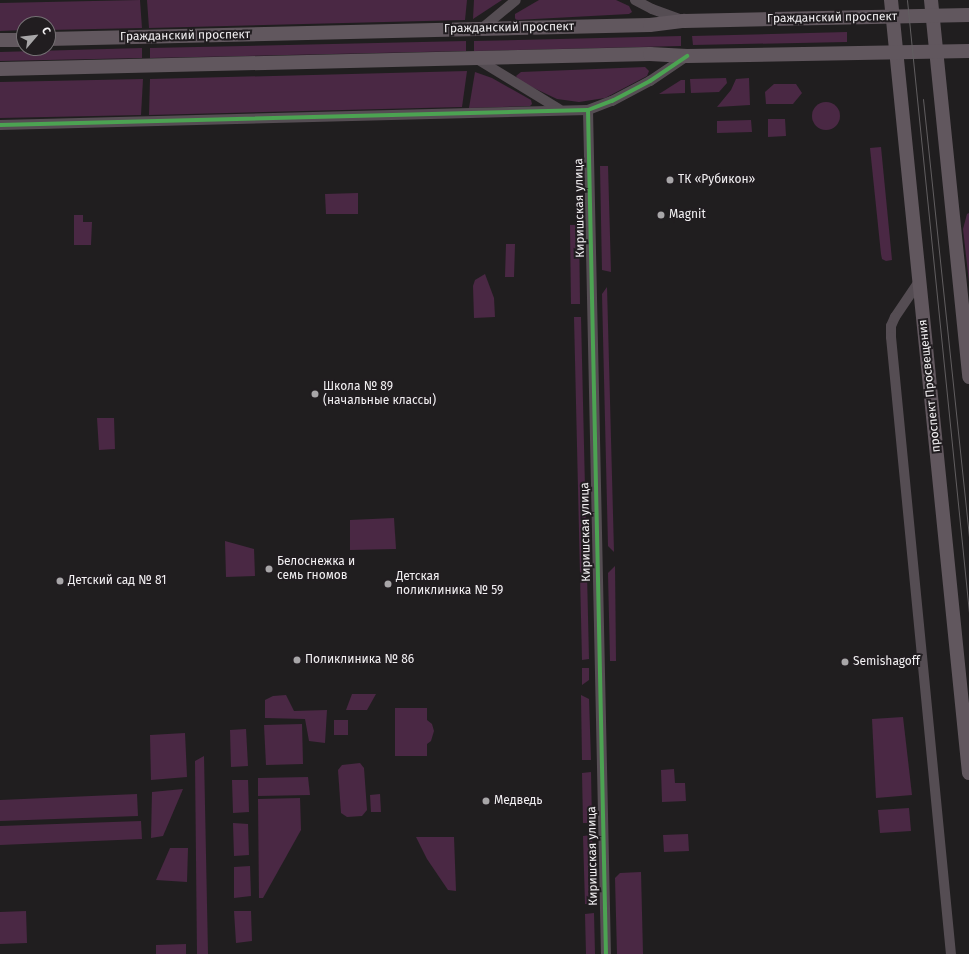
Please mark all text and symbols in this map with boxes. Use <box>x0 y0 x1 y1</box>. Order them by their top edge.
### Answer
street label: Гражданский проспект <box>767 10 897 26</box>
north arrow <box>16 16 56 56</box>
street label: Гражданский проспект <box>444 20 574 36</box>
text: С <box>39 25 53 36</box>
street label: Гражданский проспект <box>120 28 250 44</box>
street label: Киришская улица <box>572 158 588 258</box>
place label: ТК «Рубикон» <box>678 173 755 187</box>
marker: ТК «Рубикон» <box>665 175 675 185</box>
place label: Magnit <box>669 208 706 222</box>
marker: Magnit <box>656 210 666 220</box>
street label: проспект Просвещения <box>916 319 944 453</box>
place label: Школа № 89 (начальные классы) <box>323 380 436 408</box>
marker: Школа № 89 (начальные классы) <box>310 389 320 399</box>
street label: Киришская улица <box>578 482 594 582</box>
place label: Белоснежка и семь гномов <box>277 555 355 583</box>
marker: Белоснежка и семь гномов <box>264 564 274 574</box>
place label: Детская поликлиника № 59 <box>396 570 503 598</box>
place label: Детский сад № 81 <box>68 574 166 588</box>
marker: Детский сад № 81 <box>55 576 65 586</box>
marker: Детская поликлиника № 59 <box>383 579 393 589</box>
place label: Поликлиника № 86 <box>305 653 414 667</box>
marker: Поликлиника № 86 <box>292 655 302 665</box>
place label: Semishagoff <box>853 655 920 669</box>
marker: Semishagoff <box>840 657 850 667</box>
place label: Медведь <box>494 794 542 808</box>
marker: Медведь <box>481 796 491 806</box>
street label: Киришская улица <box>585 806 601 906</box>

